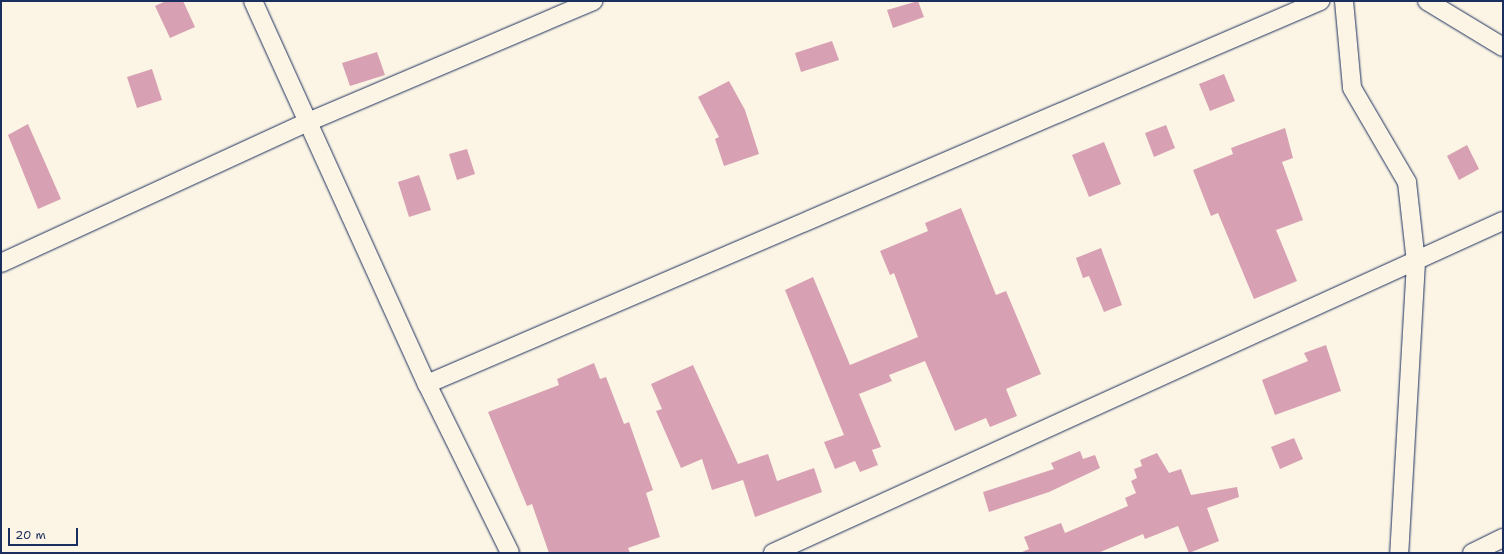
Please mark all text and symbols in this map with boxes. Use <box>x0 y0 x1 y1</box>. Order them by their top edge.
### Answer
scale bar <box>10 520 80 546</box>
text: 20 m <box>15 527 46 543</box>

